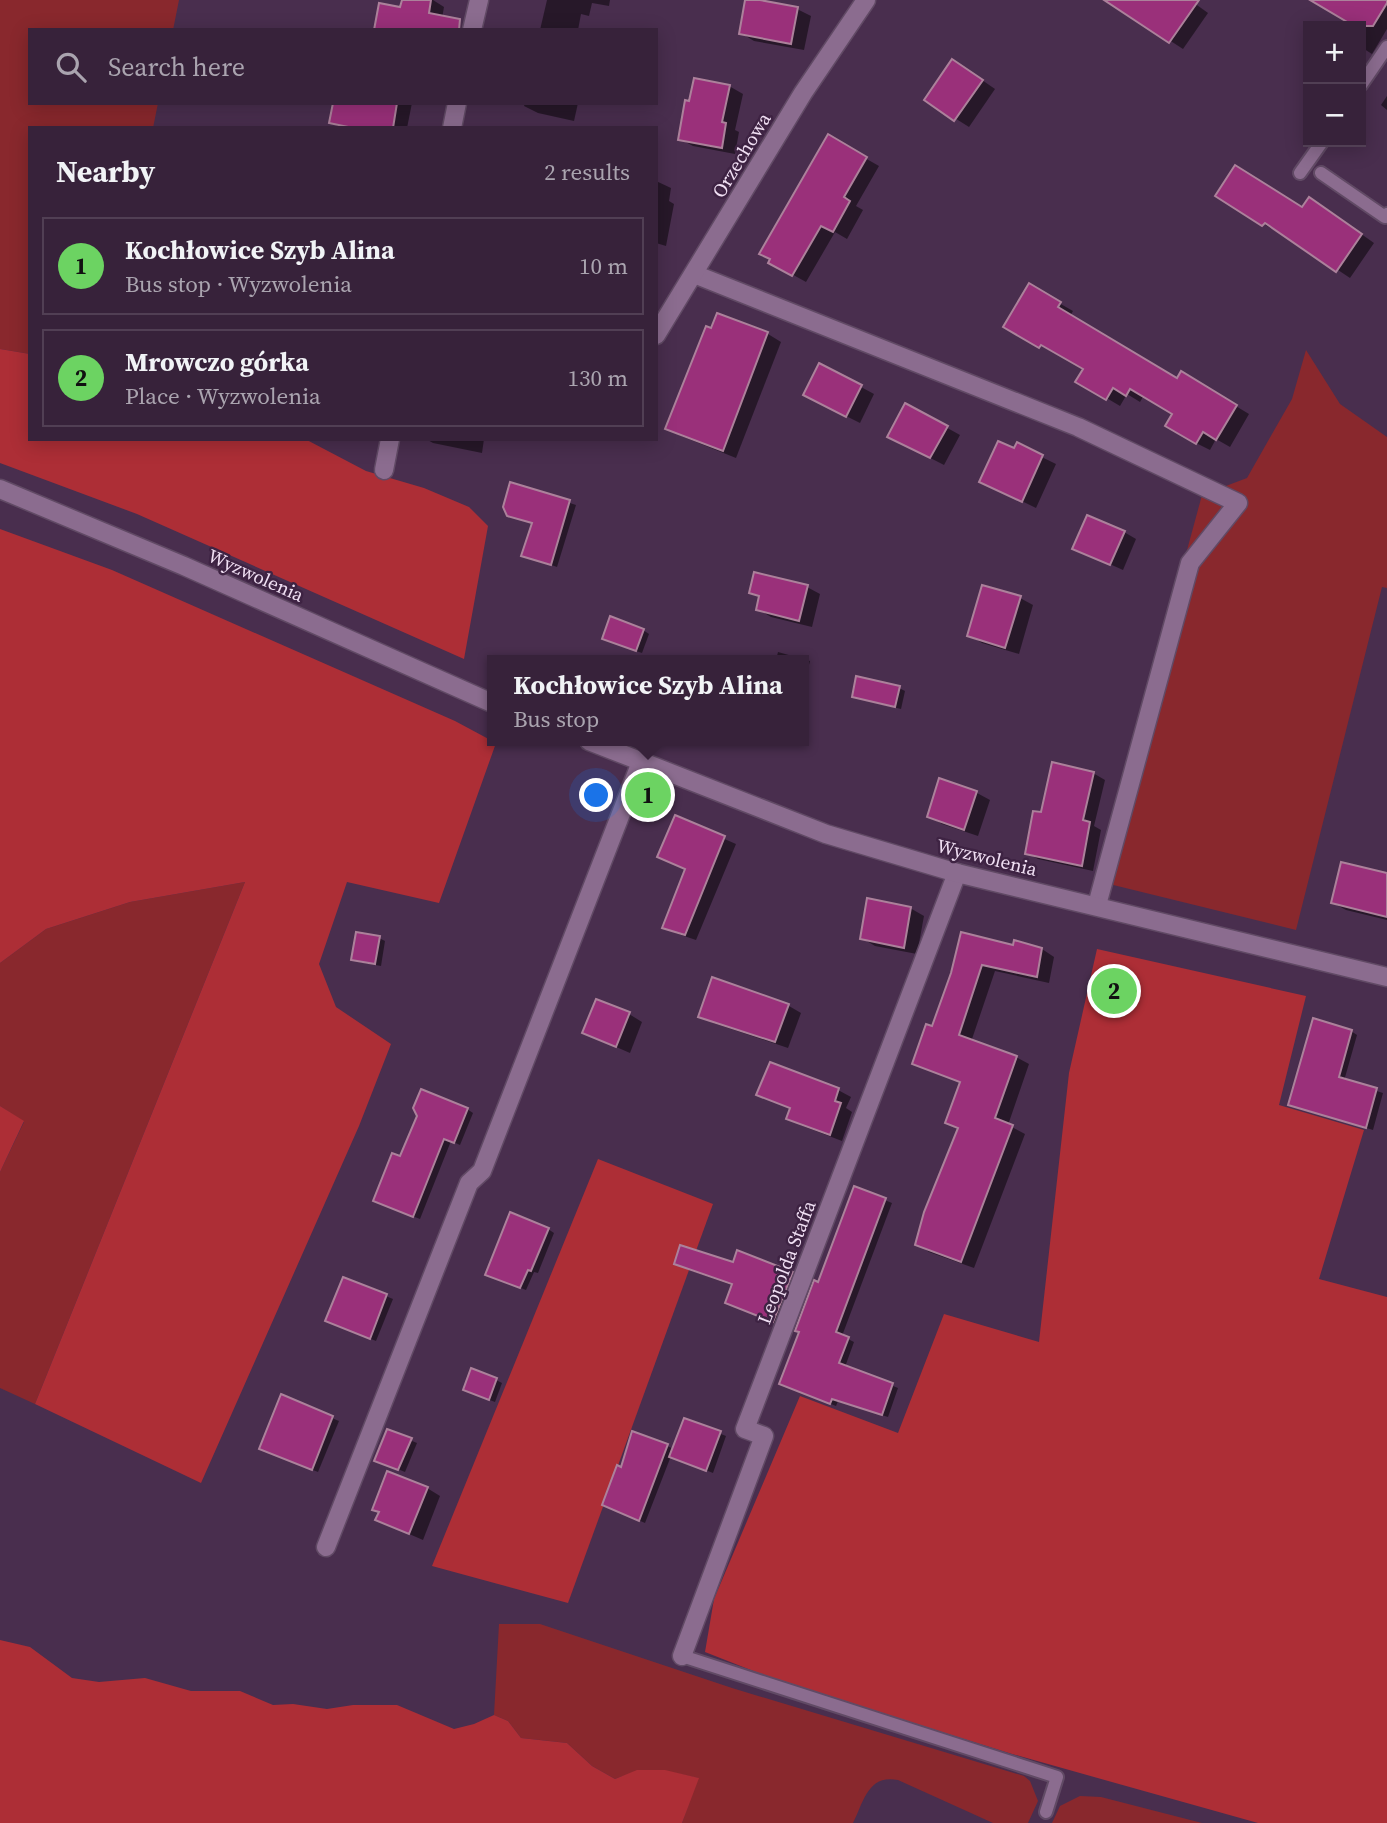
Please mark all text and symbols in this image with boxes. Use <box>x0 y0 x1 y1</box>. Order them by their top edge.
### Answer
map controls <box>1303 21 1366 147</box>
button: + <box>1303 21 1366 84</box>
search box <box>28 28 658 105</box>
icon: search <box>52 48 90 86</box>
text: Search here <box>108 49 245 85</box>
button: − <box>1303 84 1366 147</box>
street label: Orzechowa <box>705 107 777 202</box>
text: Nearby <box>56 151 155 192</box>
text: 2 results <box>544 156 630 188</box>
text: Kochłowice Szyb Alina <box>125 232 395 268</box>
text: 1 <box>75 250 87 282</box>
text: 10 m <box>579 250 628 282</box>
text: Bus stop · Wyzwolenia <box>125 268 352 300</box>
text: Mrowczo górka <box>125 344 309 380</box>
text: 2 <box>75 362 87 394</box>
text: 130 m <box>567 362 628 394</box>
text: Place · Wyzwolenia <box>125 380 321 412</box>
street label: Wyzwolenia <box>204 542 308 608</box>
popup <box>487 655 809 746</box>
text: Kochłowice Szyb Alina <box>513 667 783 703</box>
text: Bus stop <box>513 703 599 735</box>
pin: 1 <box>625 769 671 821</box>
your location <box>579 778 613 812</box>
street label: Wyzwolenia <box>934 832 1040 882</box>
pin: 2 <box>1091 965 1137 1017</box>
street label: Leopolda Staffa <box>750 1196 822 1328</box>

